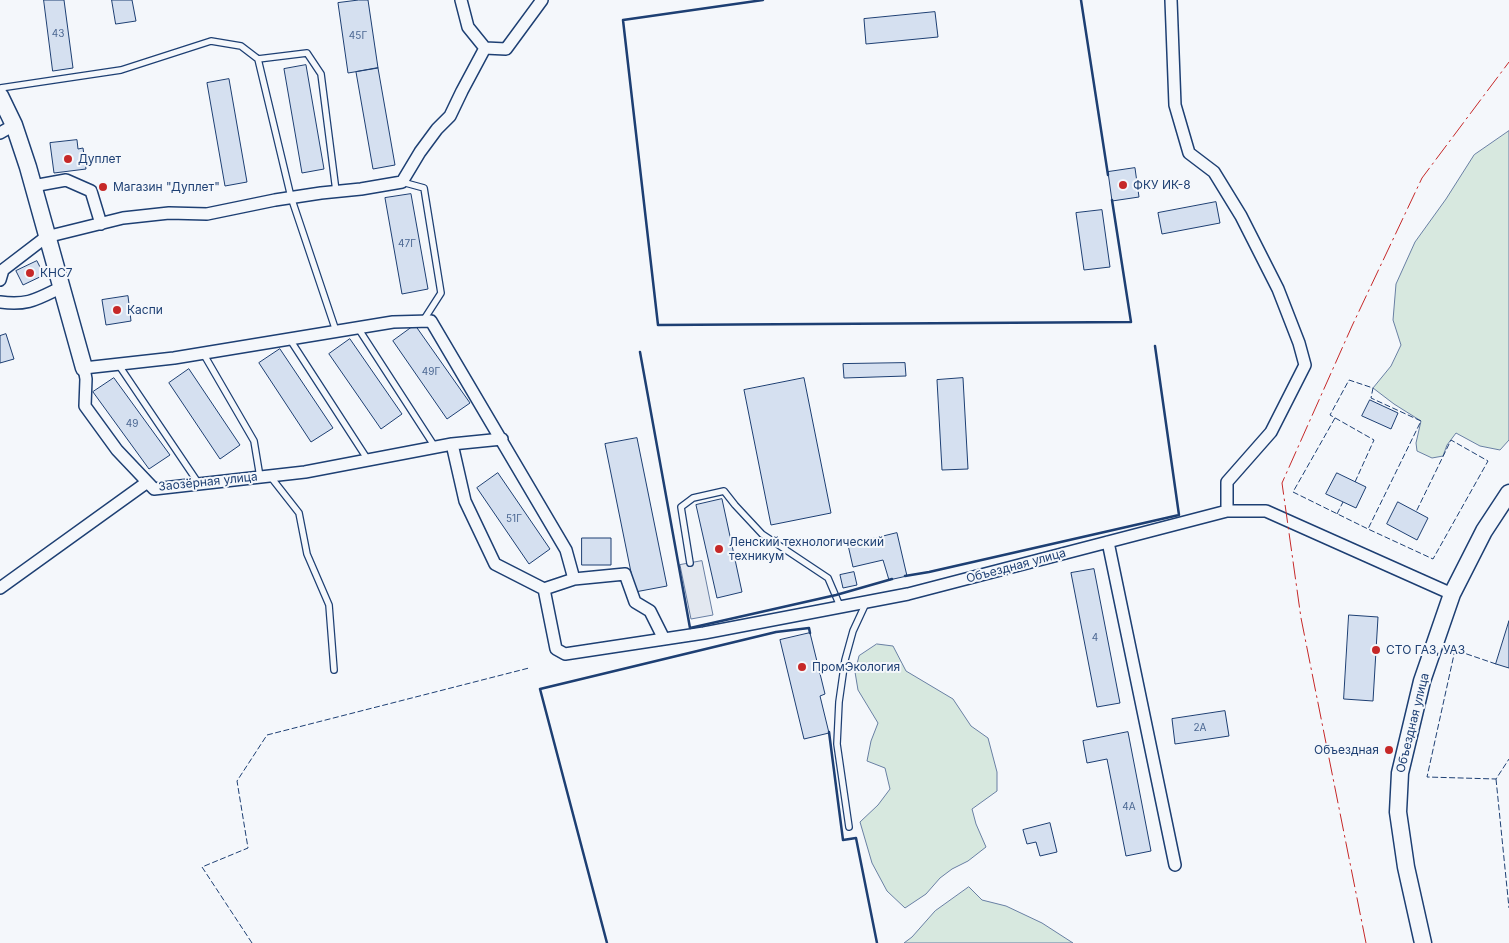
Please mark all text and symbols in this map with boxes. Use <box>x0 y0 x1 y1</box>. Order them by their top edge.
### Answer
house number: 43 <box>52 28 64 40</box>
house number: 45Г <box>349 30 367 42</box>
place label: Дуплет <box>78 152 121 166</box>
marker: Дуплет <box>62 153 74 165</box>
place label: ФКУ ИК-8 <box>1133 178 1191 192</box>
marker: ФКУ ИК-8 <box>1117 179 1129 191</box>
place label: Магазин "Дуплет" <box>113 180 220 194</box>
marker: Магазин "Дуплет" <box>97 181 109 193</box>
house number: 47Г <box>398 238 416 250</box>
place label: КНС7 <box>40 266 73 280</box>
marker: КНС7 <box>24 267 36 279</box>
place label: Каспи <box>127 303 163 317</box>
marker: Каспи <box>111 304 123 316</box>
house number: 49Г <box>422 366 440 378</box>
house number: 49 <box>126 418 138 430</box>
street label: Заозёрная улица <box>158 470 258 494</box>
house number: 51Г <box>506 513 522 525</box>
place label: Ленский технологический техникум <box>729 535 884 563</box>
marker: Ленский технологический техникум <box>713 543 725 555</box>
street label: Объездная улица <box>965 546 1067 586</box>
house number: 4 <box>1092 632 1098 644</box>
place label: СТО ГАЗ, УАЗ <box>1386 643 1465 657</box>
marker: СТО ГАЗ, УАЗ <box>1370 644 1382 656</box>
place label: ПромЭкология <box>812 660 900 674</box>
marker: ПромЭкология <box>796 661 808 673</box>
street label: Объездная улица <box>1394 672 1432 774</box>
house number: 2А <box>1194 722 1206 734</box>
place label: Объездная <box>1314 743 1379 757</box>
marker: Объездная <box>1383 744 1395 756</box>
house number: 4А <box>1122 801 1136 813</box>

